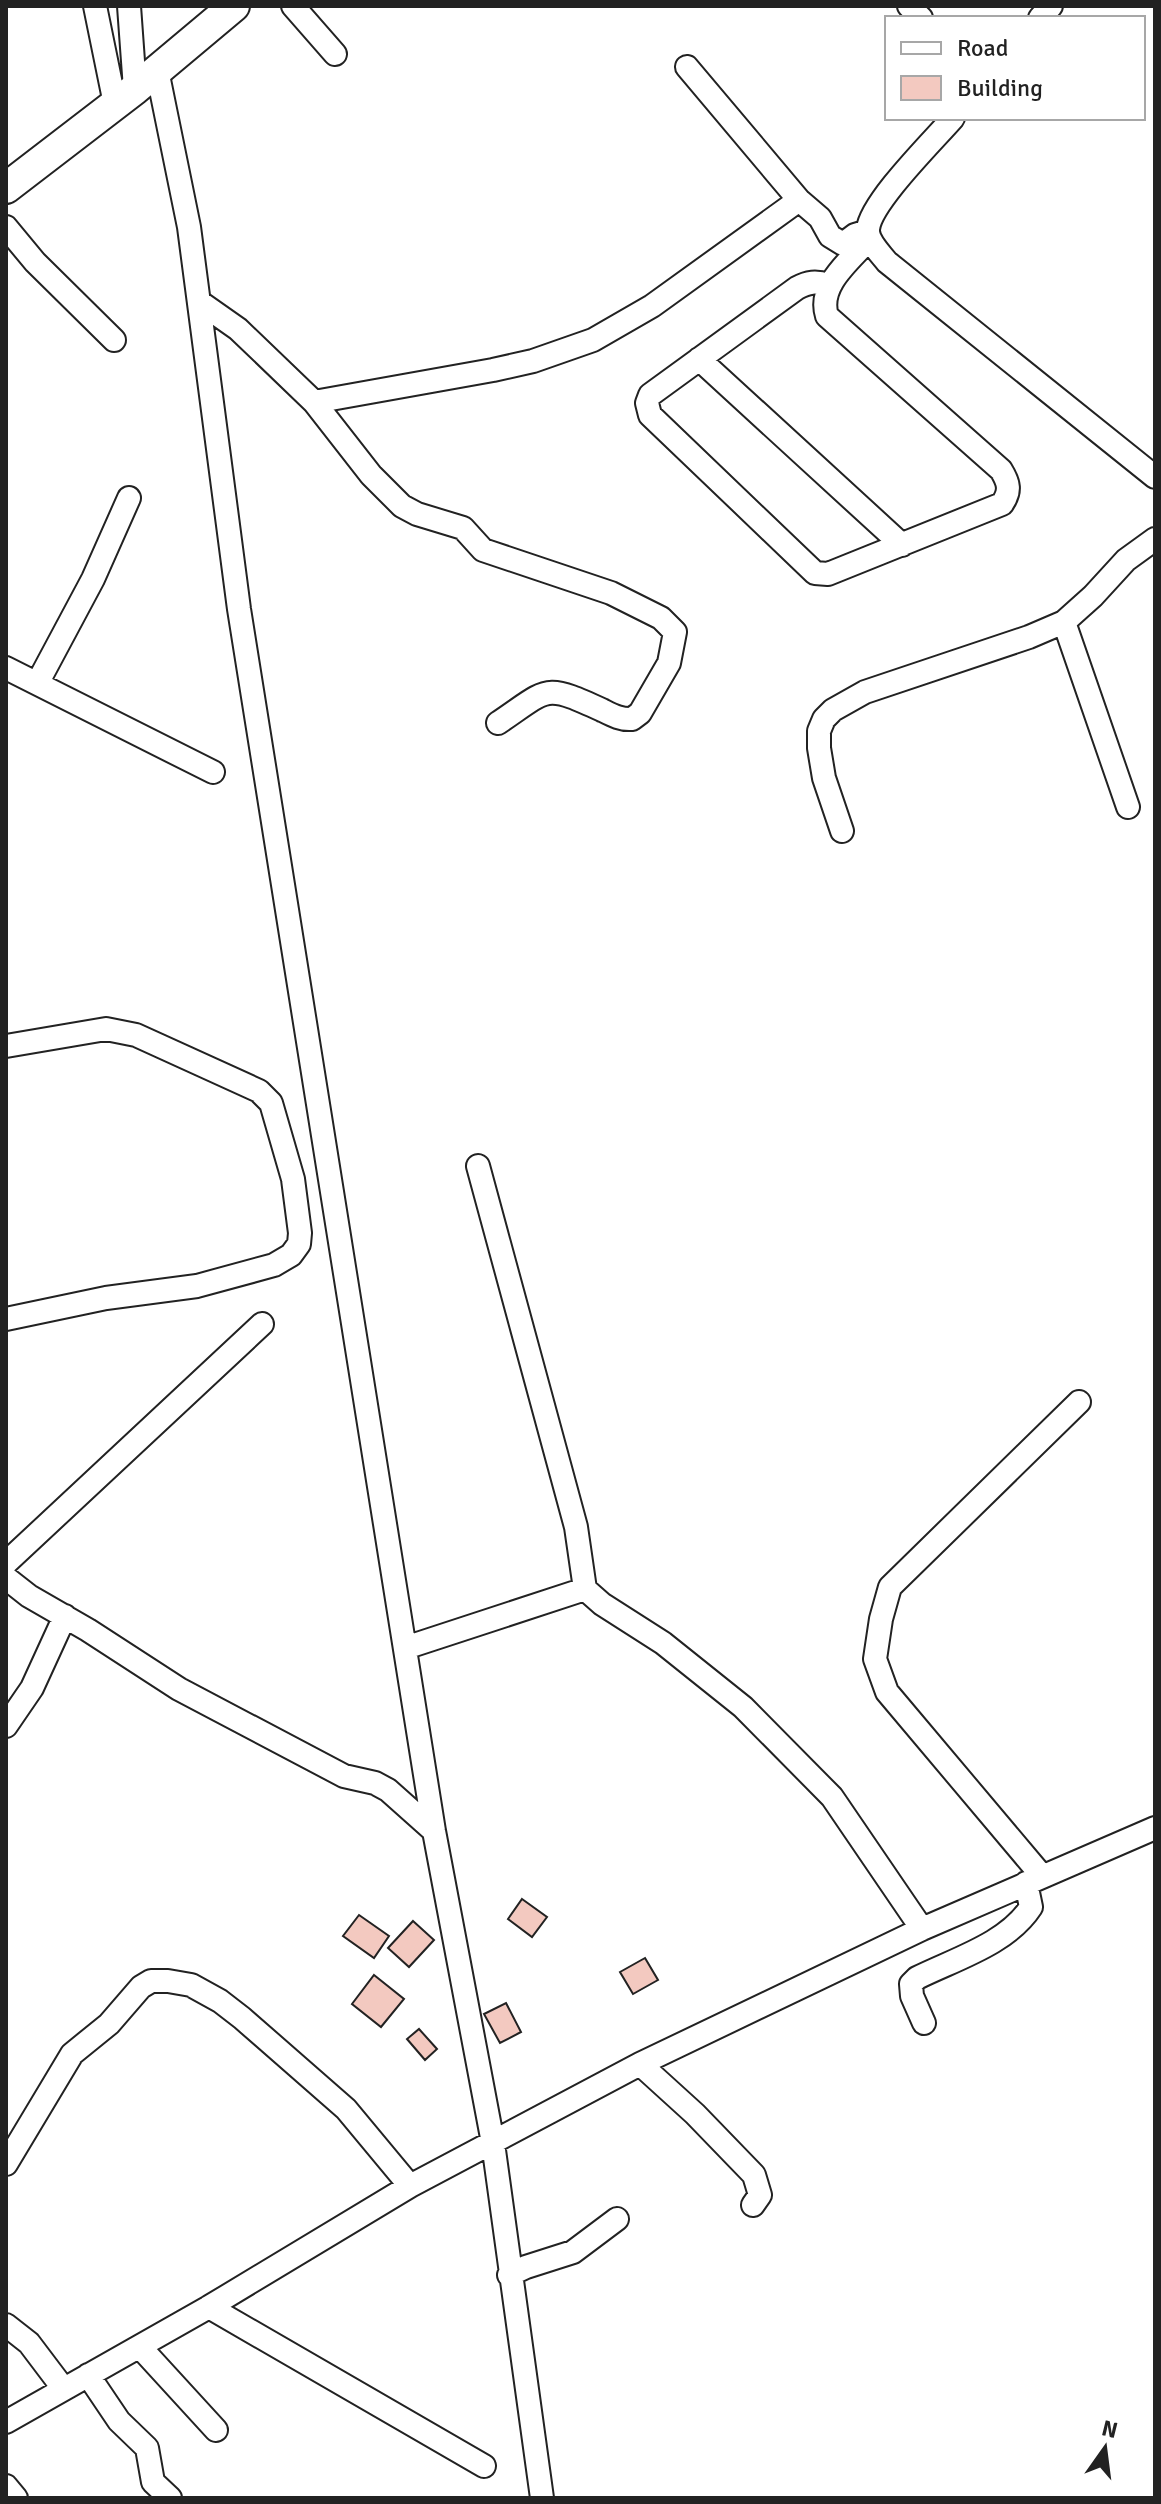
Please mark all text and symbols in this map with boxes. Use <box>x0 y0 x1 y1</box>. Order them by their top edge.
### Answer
legend <box>885 16 1145 120</box>
text: Road <box>957 33 1008 63</box>
text: Building <box>957 73 1043 103</box>
north arrow <box>1065 2408 1145 2488</box>
text: N <box>1099 2414 1120 2444</box>

